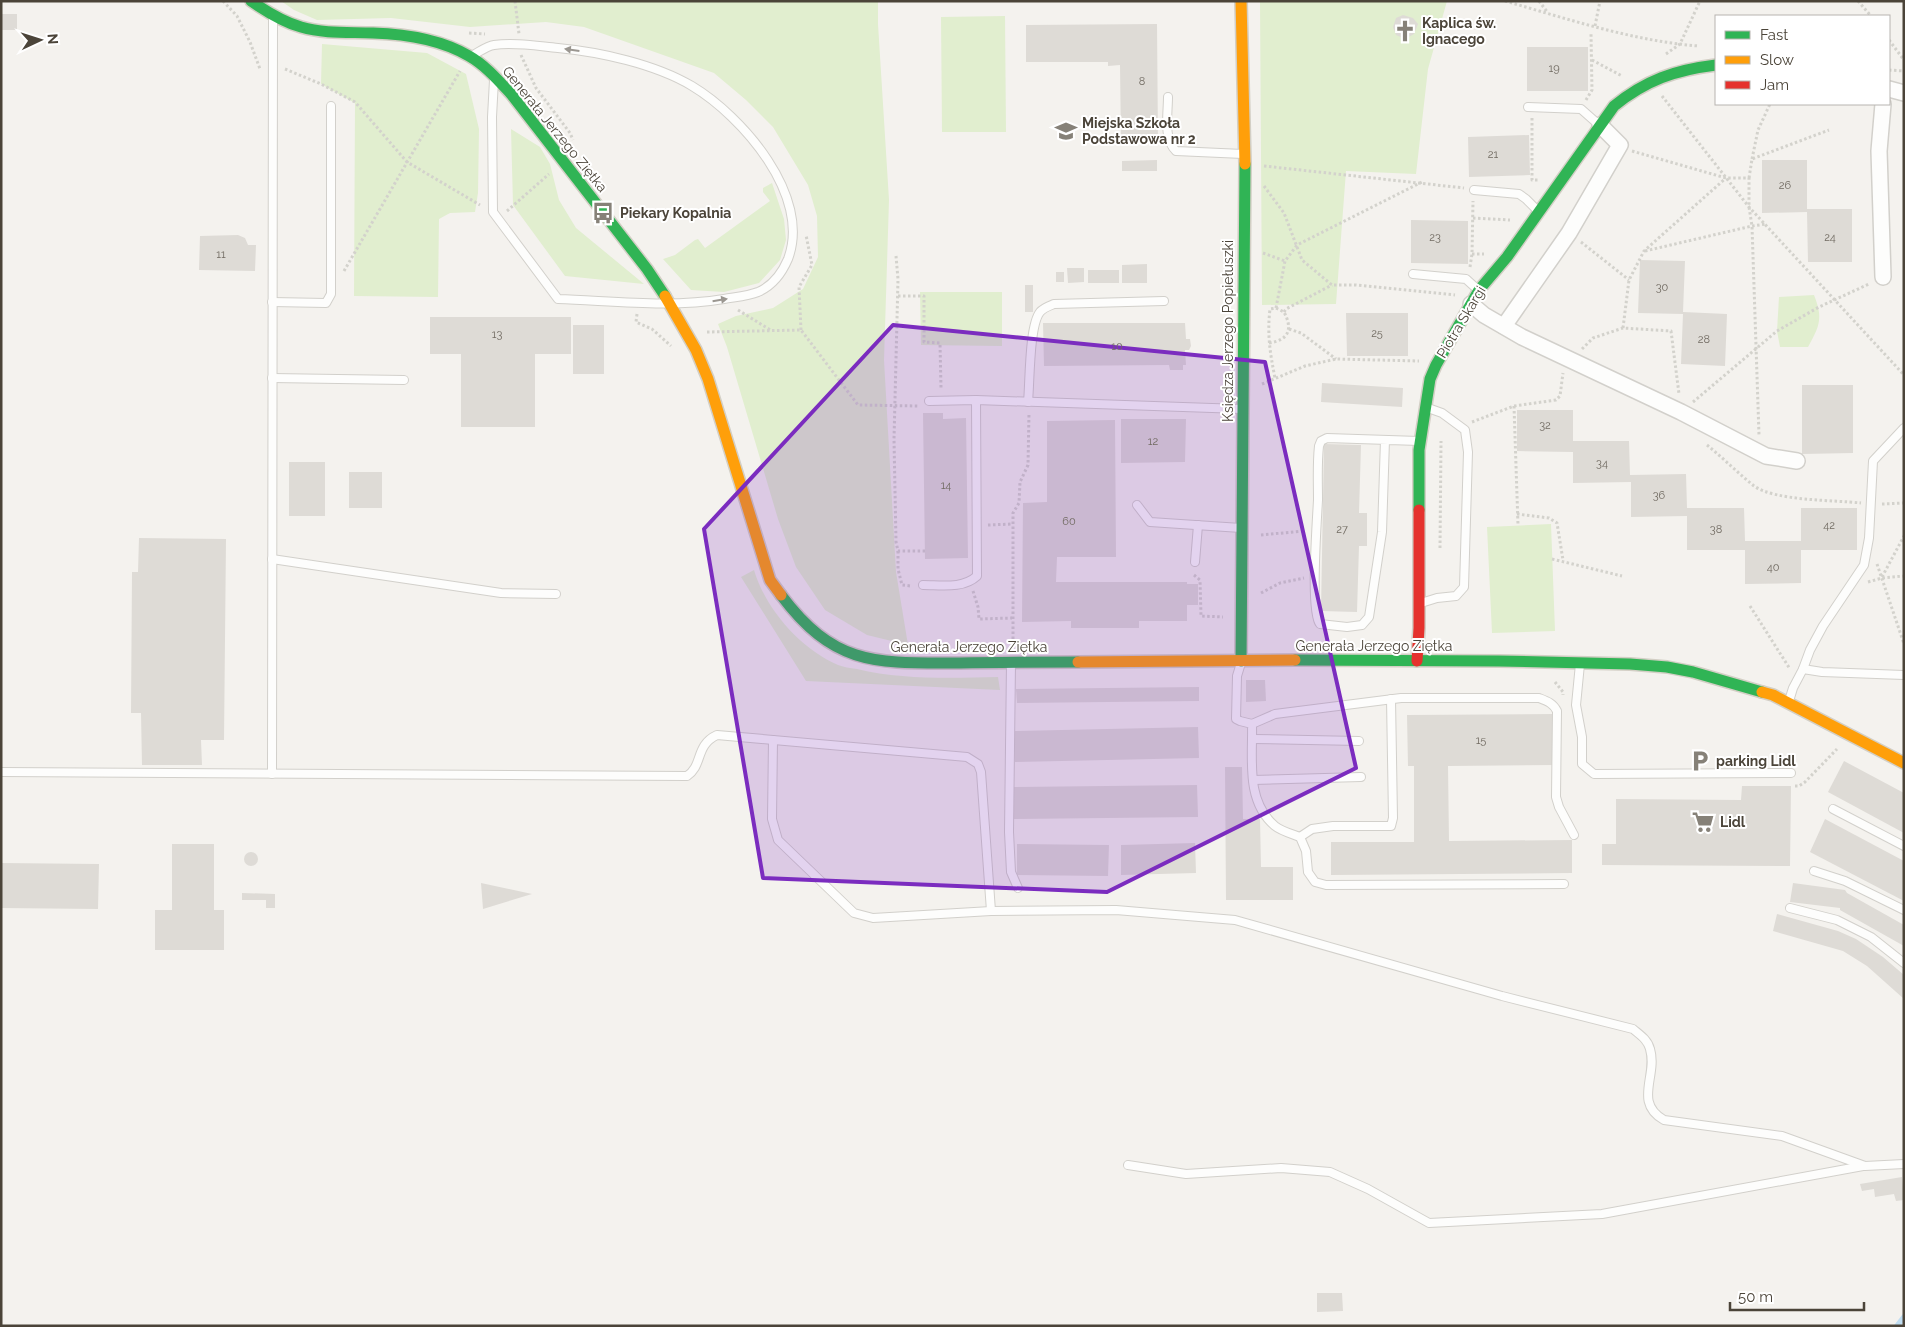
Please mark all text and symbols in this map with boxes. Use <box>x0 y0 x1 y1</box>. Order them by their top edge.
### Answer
north arrow <box>15 15 65 65</box>
place label: Kaplica św. Ignacego <box>1422 15 1496 47</box>
legend <box>1715 15 1890 105</box>
church icon: Kaplica św. Ignacego <box>1392 18 1418 44</box>
text: Fast <box>1760 26 1788 44</box>
text: N <box>45 33 61 45</box>
one-way arrow <box>564 45 580 53</box>
text: Slow <box>1760 51 1794 69</box>
house number: 19 <box>1548 62 1560 75</box>
street label: Generała Jerzego Ziętka <box>499 63 611 195</box>
house number: 8 <box>1139 75 1145 88</box>
text: Jam <box>1760 76 1789 94</box>
place label: Miejska Szkoła Podstawowa nr 2 <box>1082 115 1196 147</box>
school or university icon: Miejska Szkoła Podstawowa nr 2 <box>1053 118 1079 144</box>
house number: 21 <box>1488 148 1499 161</box>
house number: 26 <box>1779 179 1792 192</box>
bus stop icon: Piekary Kopalnia <box>590 200 616 226</box>
place label: Piekary Kopalnia <box>620 205 731 221</box>
house number: 23 <box>1429 231 1441 244</box>
house number: 24 <box>1824 231 1836 244</box>
street label: Księdza Jerzego Popiełuszki <box>1220 240 1236 422</box>
house number: 11 <box>216 248 226 261</box>
house number: 30 <box>1656 281 1669 294</box>
street label: Piotra Skargi <box>1433 283 1489 361</box>
one-way arrow <box>712 295 728 303</box>
house number: 25 <box>1371 327 1383 340</box>
house number: 13 <box>492 328 502 341</box>
house number: 28 <box>1698 333 1710 346</box>
house number: 10 <box>1111 340 1123 353</box>
house number: 32 <box>1539 419 1551 432</box>
house number: 12 <box>1148 435 1158 448</box>
house number: 34 <box>1596 457 1608 470</box>
house number: 14 <box>941 479 951 492</box>
house number: 36 <box>1653 489 1666 502</box>
house number: 60 <box>1062 515 1076 528</box>
house number: 42 <box>1823 519 1835 532</box>
house number: 27 <box>1336 523 1348 536</box>
house number: 38 <box>1710 523 1722 536</box>
house number: 40 <box>1767 561 1780 574</box>
street label: Generała Jerzego Ziętka <box>1295 638 1453 654</box>
street label: Generała Jerzego Ziętka <box>890 639 1048 655</box>
house number: 15 <box>1476 734 1486 747</box>
parking icon: parking Lidl <box>1687 748 1713 774</box>
place label: parking Lidl <box>1716 753 1796 769</box>
supermarket icon: Lidl <box>1690 809 1716 835</box>
place label: Lidl <box>1720 814 1746 830</box>
scale bar <box>1730 1280 1864 1312</box>
text: 50 m <box>1738 1288 1773 1306</box>

